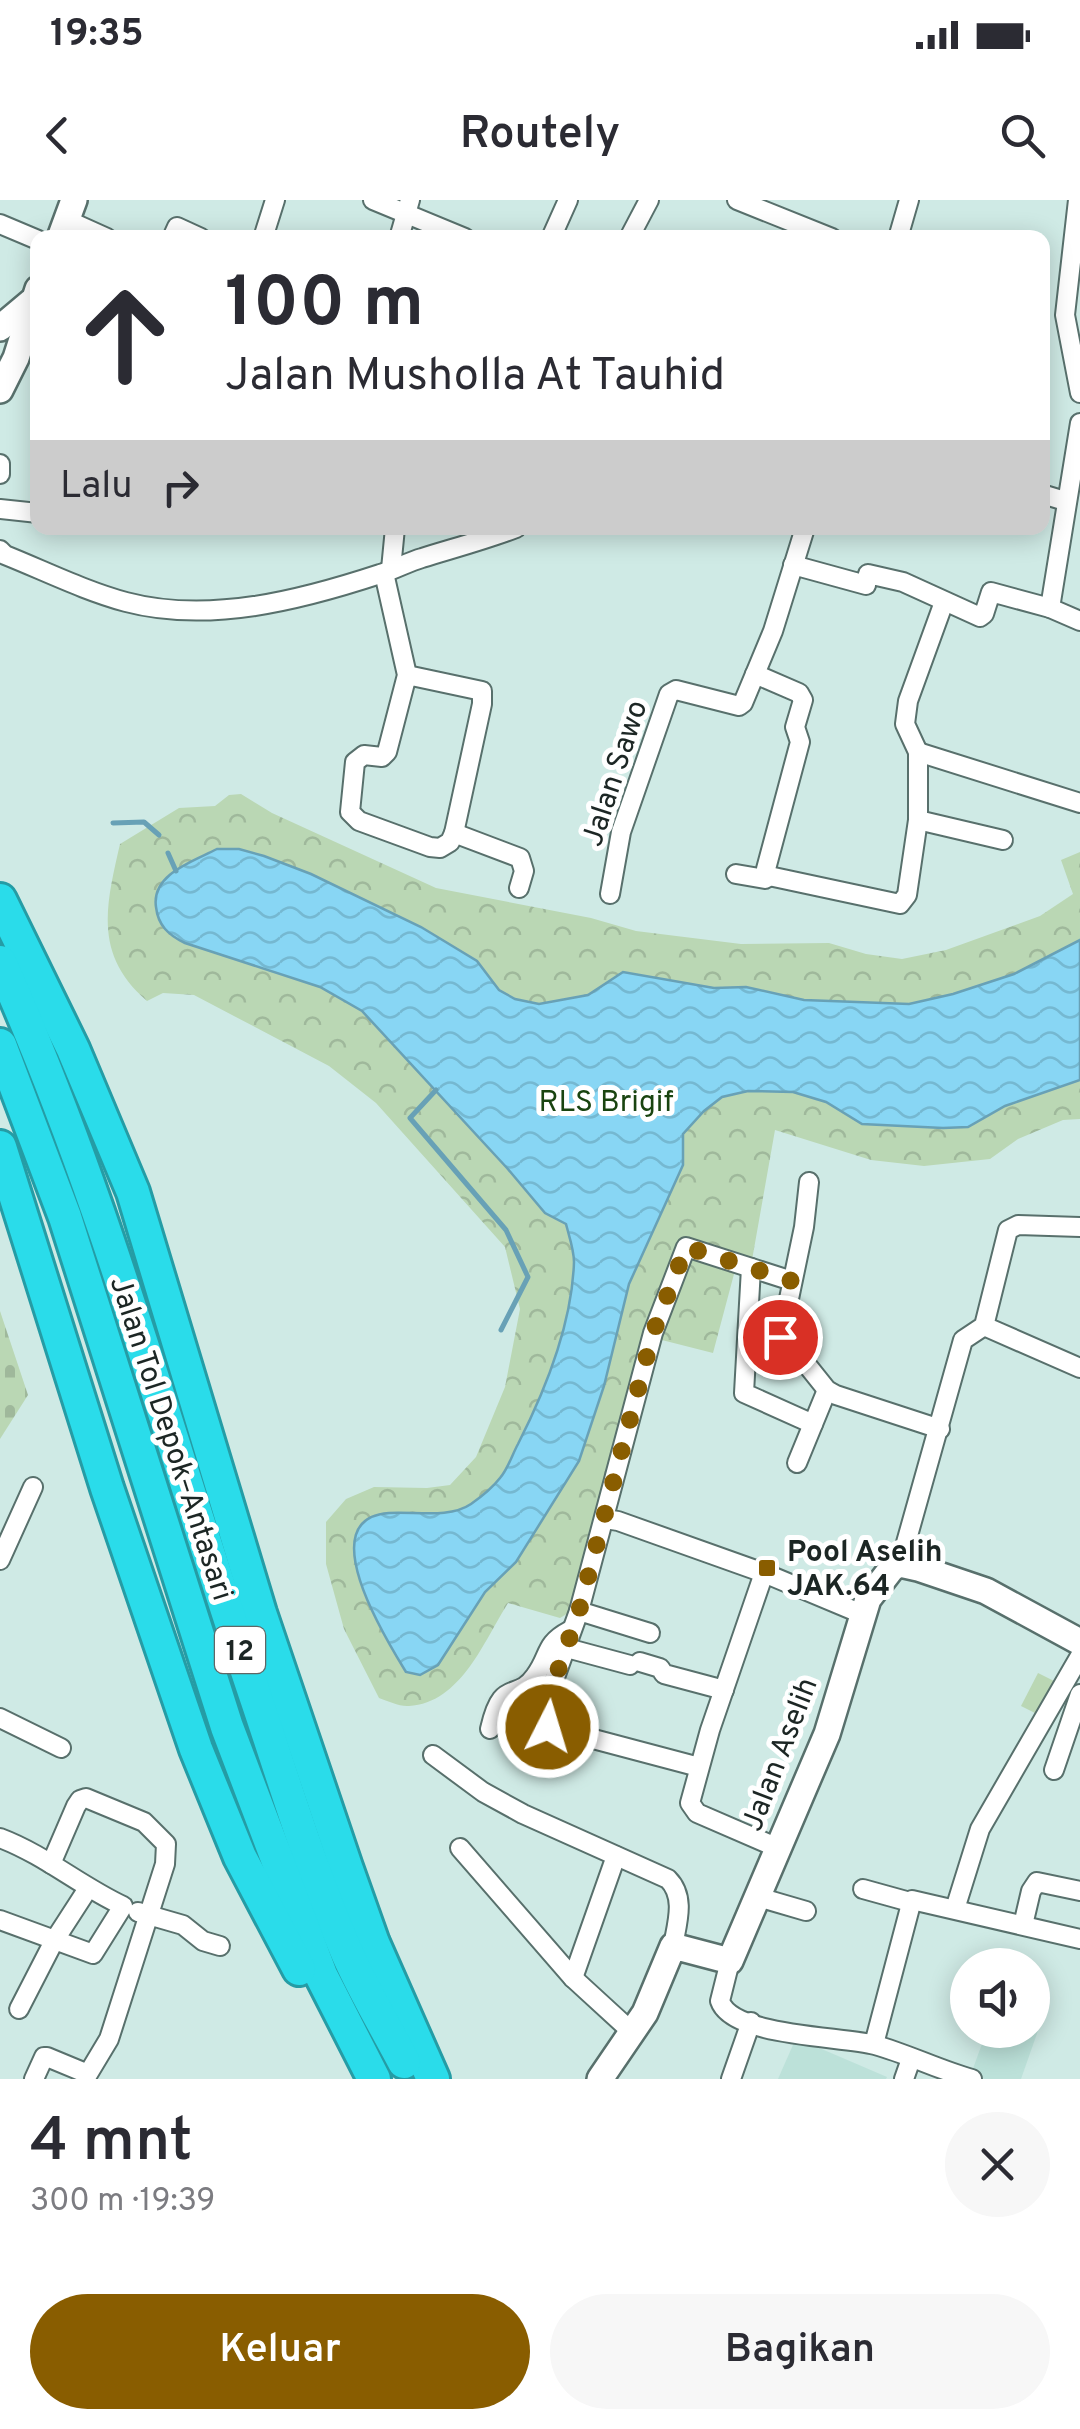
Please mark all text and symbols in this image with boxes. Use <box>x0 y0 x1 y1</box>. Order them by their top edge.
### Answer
text: 19:35 <box>50 11 144 60</box>
text: Routely <box>460 107 620 164</box>
icon: back <box>30 108 85 163</box>
icon: search <box>995 108 1050 163</box>
text: 100 m <box>225 262 424 351</box>
icon: ahead <box>60 270 190 400</box>
text: Jalan Musholla At Tauhid <box>225 349 725 406</box>
icon: right <box>153 460 208 515</box>
text: Lalu <box>60 463 133 512</box>
street label: Jalan Sawo <box>575 696 657 852</box>
park label: RLS Brigif <box>539 1085 673 1122</box>
street label: Jalan Tol Depok–Antasari <box>100 1272 240 1606</box>
pin <box>738 1295 823 1380</box>
icon: arrive <box>753 1310 808 1365</box>
place label: Pool Aselih JAK.64 <box>787 1535 942 1606</box>
marker: Pool Aselih JAK.64 <box>756 1557 778 1579</box>
road number: 12 <box>215 1627 265 1673</box>
street label: Jalan Aselih <box>735 1673 828 1837</box>
position arrow <box>496 1675 600 1779</box>
map controls <box>950 1948 1050 2048</box>
button: sound <box>950 1948 1050 2048</box>
text: 4 mnt <box>30 2106 193 2182</box>
button: close <box>945 2112 1050 2217</box>
text: 300 m · 19:39 <box>30 2182 215 2222</box>
button: Keluar <box>30 2294 530 2409</box>
button: Bagikan <box>550 2294 1050 2409</box>

